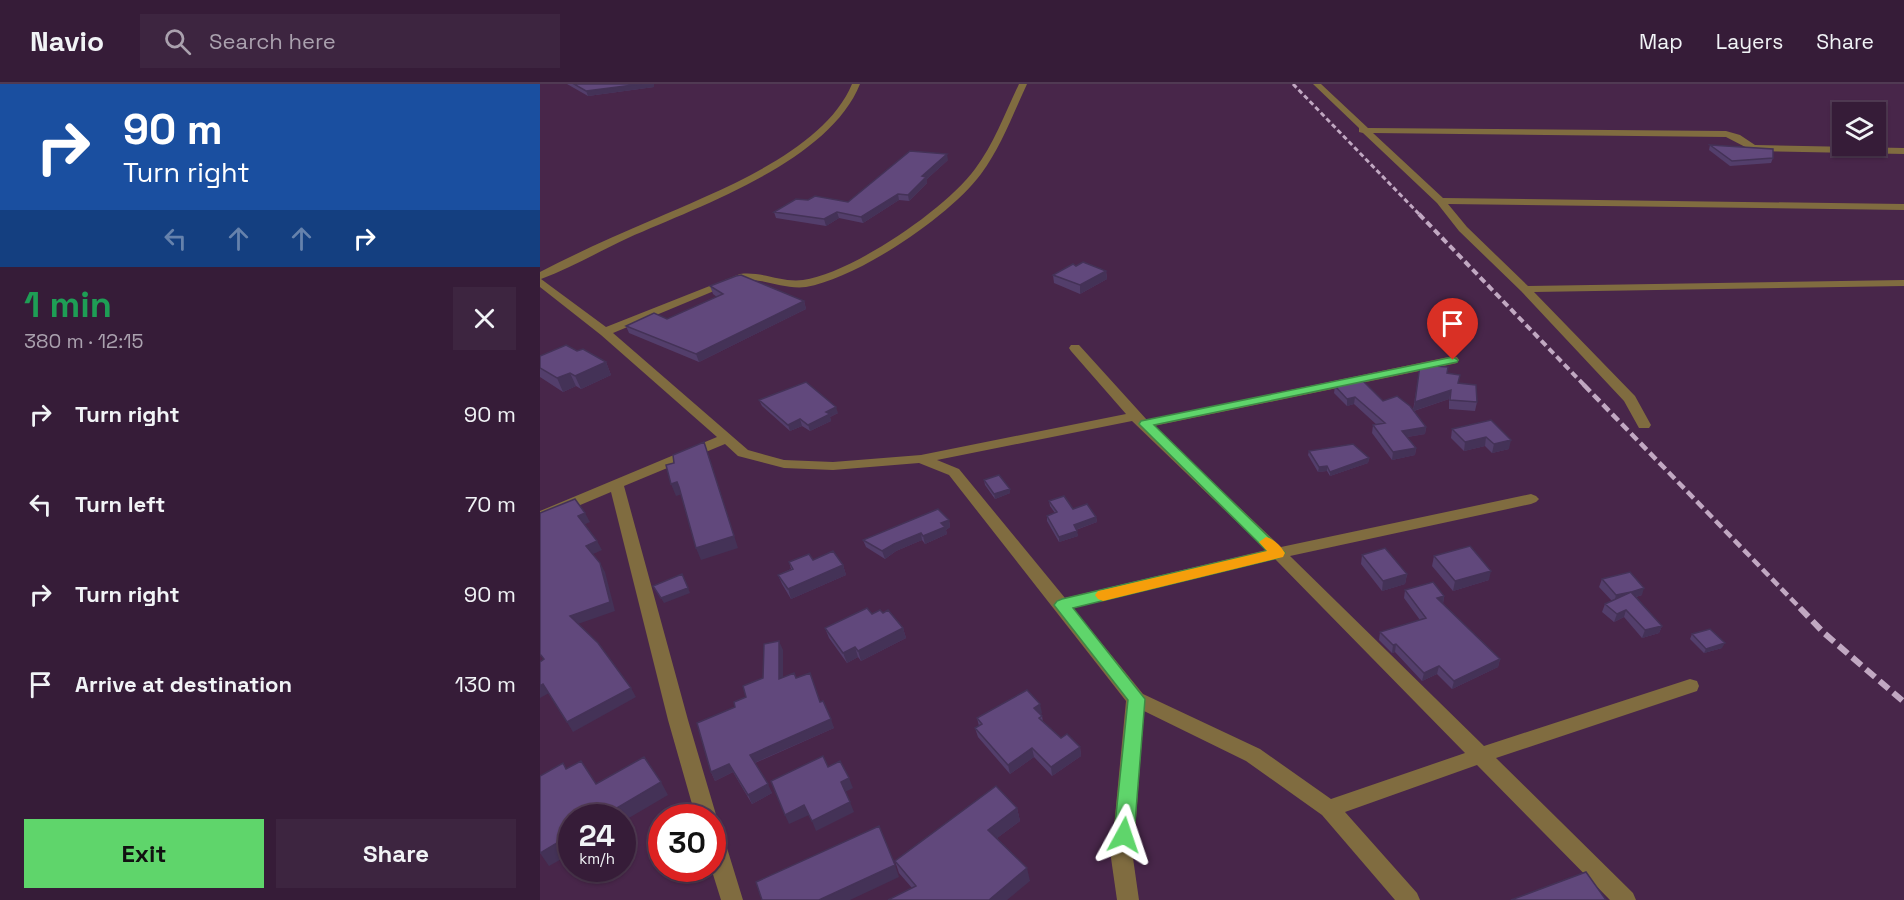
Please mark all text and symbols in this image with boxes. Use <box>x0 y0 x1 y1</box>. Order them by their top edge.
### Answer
search box <box>140 14 560 68</box>
text: Navio <box>30 23 104 59</box>
icon: search <box>161 25 194 58</box>
text: Search here <box>209 27 336 55</box>
text: Map <box>1639 28 1683 55</box>
text: Layers <box>1716 28 1783 55</box>
text: Share <box>1816 28 1874 55</box>
map controls <box>1832 102 1886 156</box>
button: layers <box>1832 102 1886 156</box>
text: 90 m <box>123 103 223 156</box>
icon: right <box>24 108 102 186</box>
text: Turn right <box>123 155 250 190</box>
icon: left <box>159 222 192 255</box>
icon: ahead <box>222 222 255 255</box>
icon: ahead <box>285 222 318 255</box>
icon: right <box>348 222 381 255</box>
text: 1 min <box>24 282 112 328</box>
button: close <box>453 287 516 350</box>
pin <box>1427 298 1478 360</box>
icon: arrive <box>1436 307 1469 340</box>
text: 380 m · 12:15 <box>24 328 144 354</box>
icon: right <box>24 398 57 431</box>
text: Turn right <box>75 400 180 428</box>
text: 90 m <box>464 400 516 428</box>
icon: left <box>24 488 57 521</box>
text: Turn left <box>75 490 165 518</box>
text: 70 m <box>465 490 516 518</box>
icon: right <box>24 578 57 611</box>
text: Turn right <box>75 580 180 608</box>
text: 90 m <box>464 580 516 608</box>
icon: arrive <box>24 668 57 701</box>
text: Arrive at destination <box>75 670 292 698</box>
text: 130 m <box>455 670 516 698</box>
position arrow <box>1092 803 1156 867</box>
speed limit sign: 30 <box>648 804 726 882</box>
text: 24 <box>579 816 615 855</box>
button: Exit <box>24 819 264 888</box>
button: Share <box>276 819 516 888</box>
text: km/h <box>579 849 615 868</box>

